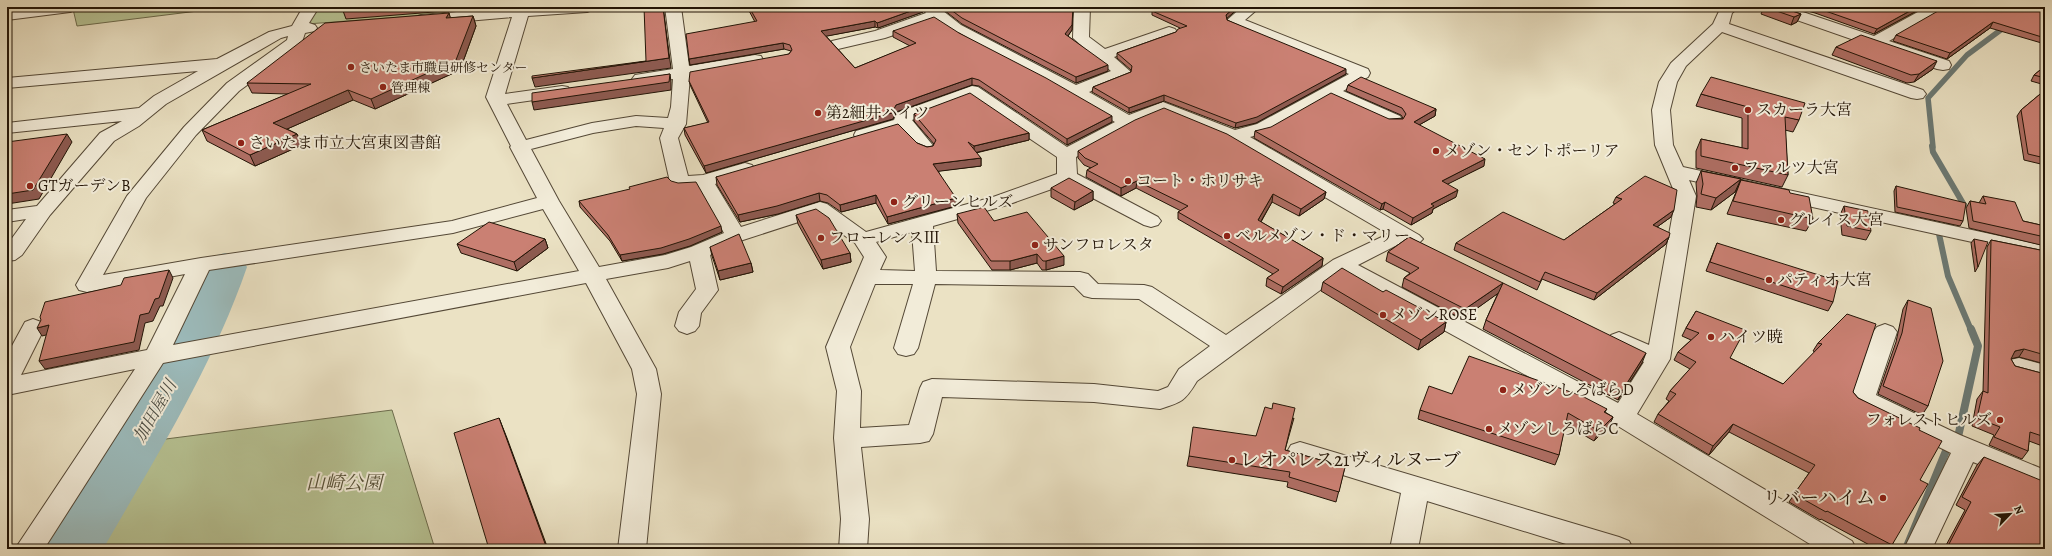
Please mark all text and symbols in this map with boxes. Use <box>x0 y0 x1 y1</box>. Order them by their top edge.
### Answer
place label: さいたま市職員研修センター <box>359 59 527 76</box>
marker: さいたま市職員研修センター <box>346 62 356 72</box>
place label: 管理棟 <box>391 79 430 96</box>
marker: 管理棟 <box>378 82 388 92</box>
place label: スカーラ大宮 <box>1756 99 1852 121</box>
place label: 第2細井ハイツ <box>826 102 930 124</box>
marker: スカーラ大宮 <box>1743 105 1753 115</box>
marker: 第2細井ハイツ <box>813 108 823 118</box>
place label: さいたま市立大宮東図書館 <box>249 132 441 154</box>
marker: さいたま市立大宮東図書館 <box>236 138 246 148</box>
place label: メゾン・セントポーリア <box>1444 140 1620 162</box>
marker: メゾン・セントポーリア <box>1431 146 1441 156</box>
place label: ファルツ大宮 <box>1743 157 1839 179</box>
marker: ファルツ大宮 <box>1730 163 1740 173</box>
place label: コート・ホリサキ <box>1136 170 1264 192</box>
place label: GTガーデンB <box>38 175 131 197</box>
marker: コート・ホリサキ <box>1123 176 1133 186</box>
marker: GTガーデンB <box>25 181 35 191</box>
place label: グリーンヒルズ <box>902 191 1013 213</box>
marker: グリーンヒルズ <box>889 197 899 207</box>
place label: グレイス大宮 <box>1789 209 1884 231</box>
marker: グレイス大宮 <box>1776 215 1786 225</box>
place label: ベルメゾン・ド・マリー <box>1235 225 1410 247</box>
place label: フローレンスⅢ <box>829 227 940 249</box>
marker: ベルメゾン・ド・マリー <box>1222 231 1232 241</box>
marker: フローレンスⅢ <box>816 233 826 243</box>
place label: サンフロレスタ <box>1043 234 1154 256</box>
marker: サンフロレスタ <box>1030 240 1040 250</box>
place label: パティオ大宮 <box>1777 269 1872 291</box>
marker: パティオ大宮 <box>1764 275 1774 285</box>
place label: メゾンROSE <box>1391 304 1477 326</box>
marker: メゾンROSE <box>1378 310 1388 320</box>
place label: ハイツ暁 <box>1719 326 1783 348</box>
marker: ハイツ暁 <box>1706 332 1716 342</box>
water label: 加田屋川 <box>128 374 183 446</box>
place label: メゾンしろばらD <box>1511 379 1634 401</box>
marker: メゾンしろばらD <box>1498 385 1508 395</box>
place label: フォレストヒルズ <box>1866 409 1992 431</box>
marker: フォレストヒルズ <box>1995 415 2005 425</box>
place label: メゾンしろばらC <box>1497 418 1619 440</box>
marker: メゾンしろばらC <box>1484 424 1494 434</box>
place label: レオパレス21ヴィルヌーブ <box>1240 447 1461 473</box>
marker: レオパレス21ヴィルヌーブ <box>1227 455 1237 465</box>
park label: 山崎公園 <box>306 470 385 496</box>
place label: リバーハイム <box>1763 485 1875 511</box>
marker: リバーハイム <box>1878 493 1888 503</box>
north arrow <box>1990 494 2030 534</box>
text: N <box>2010 503 2027 517</box>

